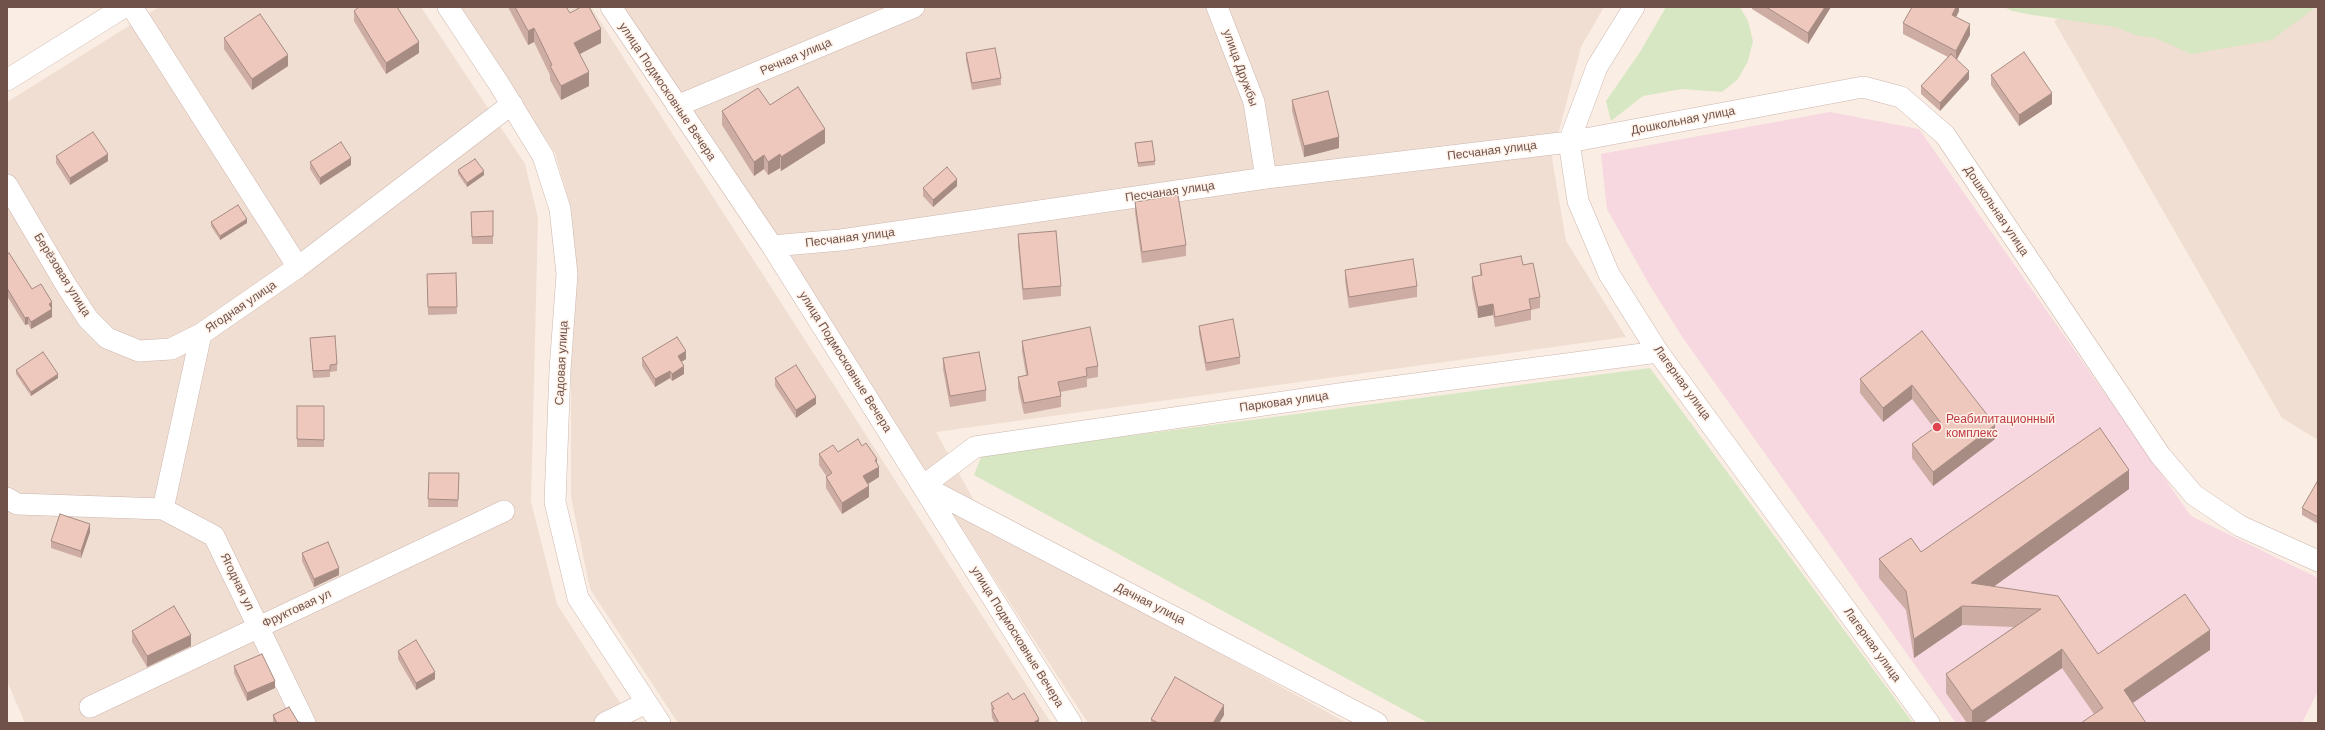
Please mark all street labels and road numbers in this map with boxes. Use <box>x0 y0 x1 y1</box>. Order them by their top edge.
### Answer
street label: улица Подмосковные Вечера <box>615 20 719 164</box>
street label: улица Дружбы <box>1219 28 1261 108</box>
street label: Речная улица <box>758 36 834 78</box>
street label: Дошкольная улица <box>1630 104 1736 138</box>
street label: Песчаная улица <box>1446 138 1538 164</box>
street label: Дошкольная улица <box>1960 163 2032 259</box>
street label: Песчаная улица <box>1124 179 1216 205</box>
street label: Песчаная улица <box>804 225 896 251</box>
street label: Берёзовая улица <box>31 231 93 319</box>
street label: Ягодная улица <box>203 278 279 336</box>
street label: улица Подмосковные Вечера <box>796 289 894 435</box>
street label: Садовая улица <box>553 320 571 406</box>
street label: Лагерная улица <box>1650 343 1714 423</box>
street label: Парковая улица <box>1239 389 1329 415</box>
street label: Ягодная ул <box>217 551 257 613</box>
street label: улица Подмосковные Вечера <box>968 564 1066 710</box>
street label: Дачная улица <box>1112 580 1188 628</box>
street label: Фруктовая ул <box>260 587 334 631</box>
street label: Лагерная улица <box>1840 605 1904 685</box>

